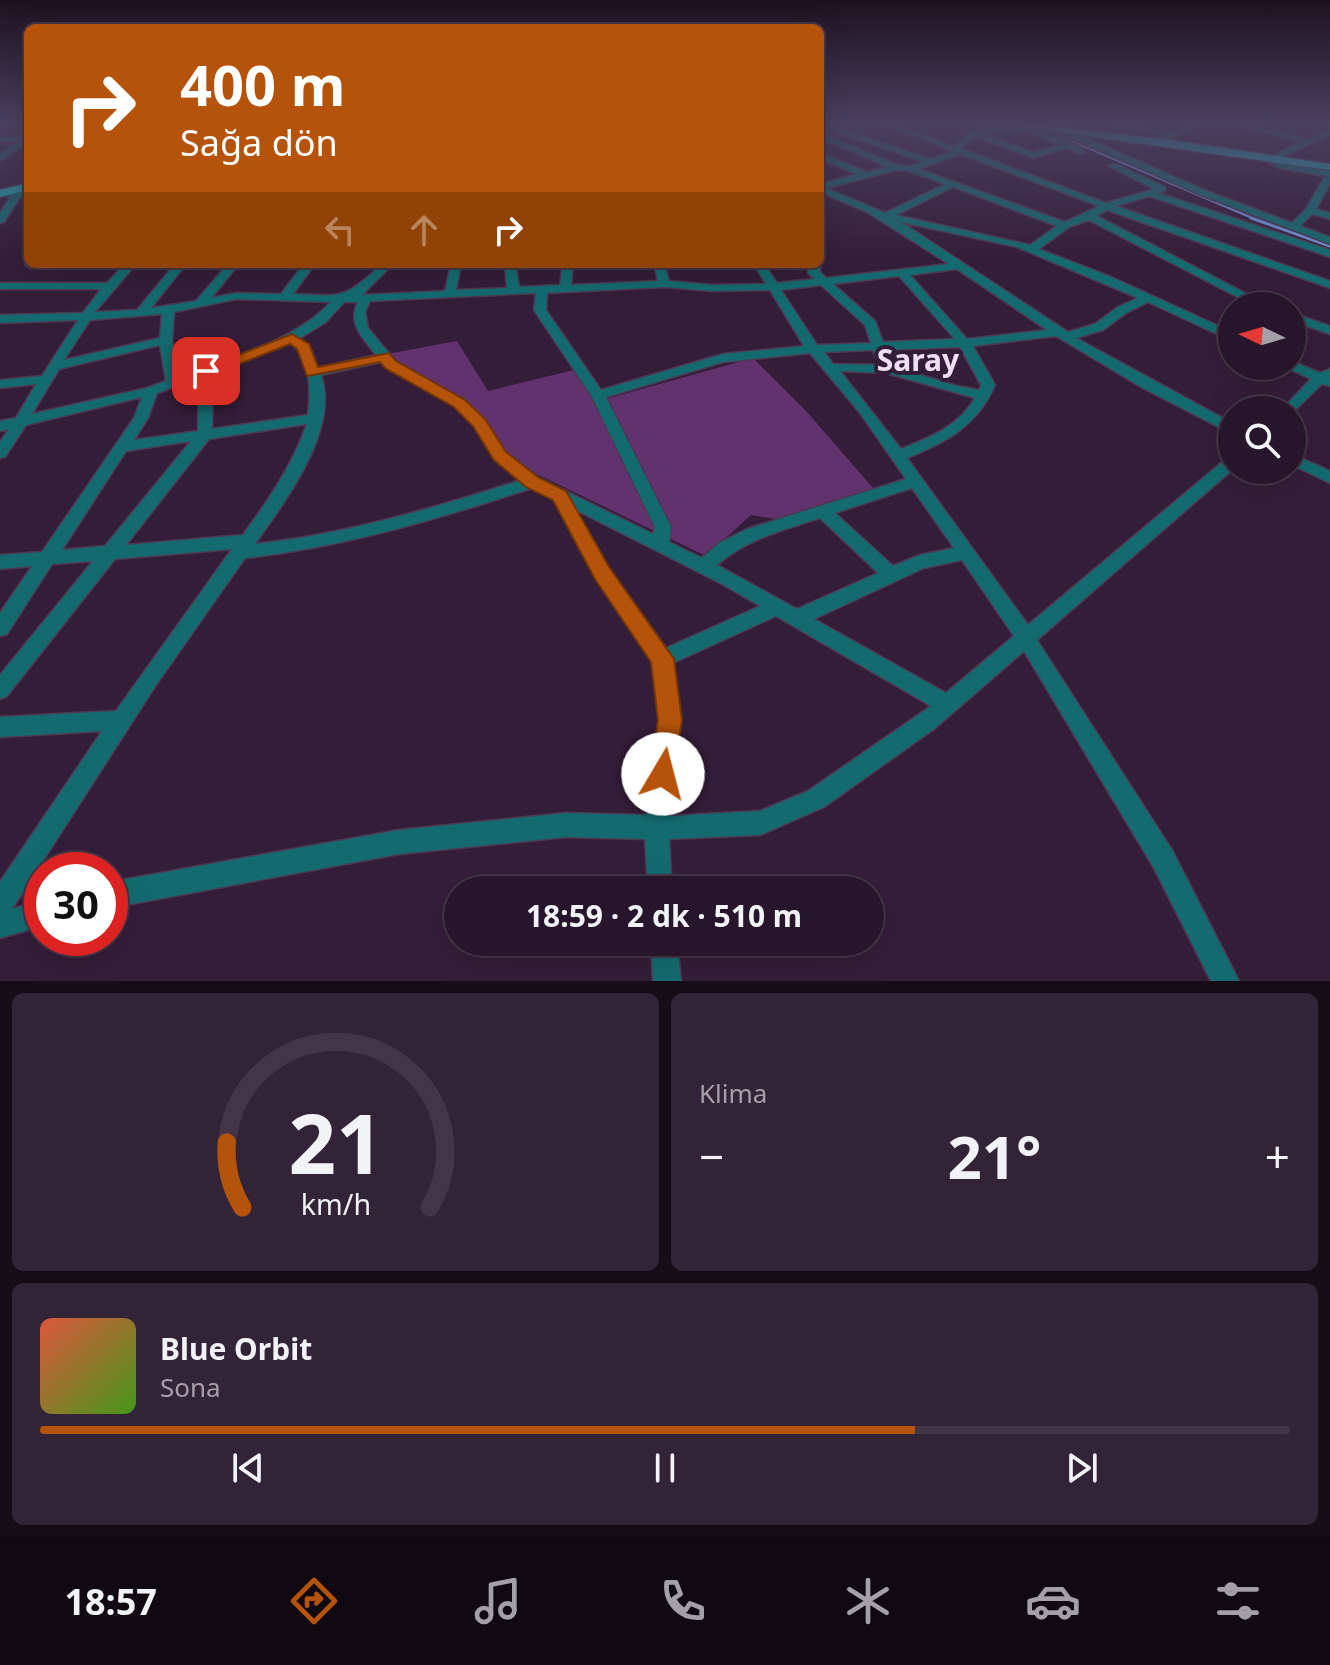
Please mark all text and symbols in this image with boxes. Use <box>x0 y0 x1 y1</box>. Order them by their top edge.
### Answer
text: 400 m <box>180 46 345 122</box>
icon: right <box>48 56 152 160</box>
text: Sağa dön <box>180 118 338 167</box>
icon: left <box>318 208 362 252</box>
icon: ahead <box>402 208 446 252</box>
icon: right <box>486 208 530 252</box>
north arrow <box>1218 292 1306 380</box>
map controls <box>1218 292 1306 484</box>
pin <box>172 337 240 405</box>
district label: Saray <box>877 339 960 380</box>
icon: arrive <box>184 349 228 393</box>
button: search <box>1218 396 1306 484</box>
position arrow <box>621 732 705 816</box>
speed limit sign: 30 <box>24 852 128 956</box>
text: 18:59 · 2 dk · 510 m <box>526 895 802 936</box>
text: Klima <box>699 1075 767 1111</box>
text: 21 <box>288 1085 383 1198</box>
text: 21° <box>947 1115 1042 1197</box>
text: − <box>699 1126 724 1186</box>
text: + <box>1265 1126 1290 1186</box>
text: km/h <box>300 1184 371 1223</box>
text: Blue Orbit <box>160 1328 312 1369</box>
text: Sona <box>160 1369 221 1405</box>
icon: previous <box>226 1446 270 1490</box>
icon: pause <box>643 1446 687 1490</box>
icon: next <box>1060 1446 1104 1490</box>
icon: directions <box>286 1573 342 1629</box>
icon: music <box>470 1573 526 1629</box>
icon: phone <box>655 1573 711 1629</box>
icon: climate <box>840 1573 896 1629</box>
icon: car <box>1025 1573 1081 1629</box>
icon: filters <box>1210 1573 1266 1629</box>
text: 18:57 <box>64 1577 157 1626</box>

